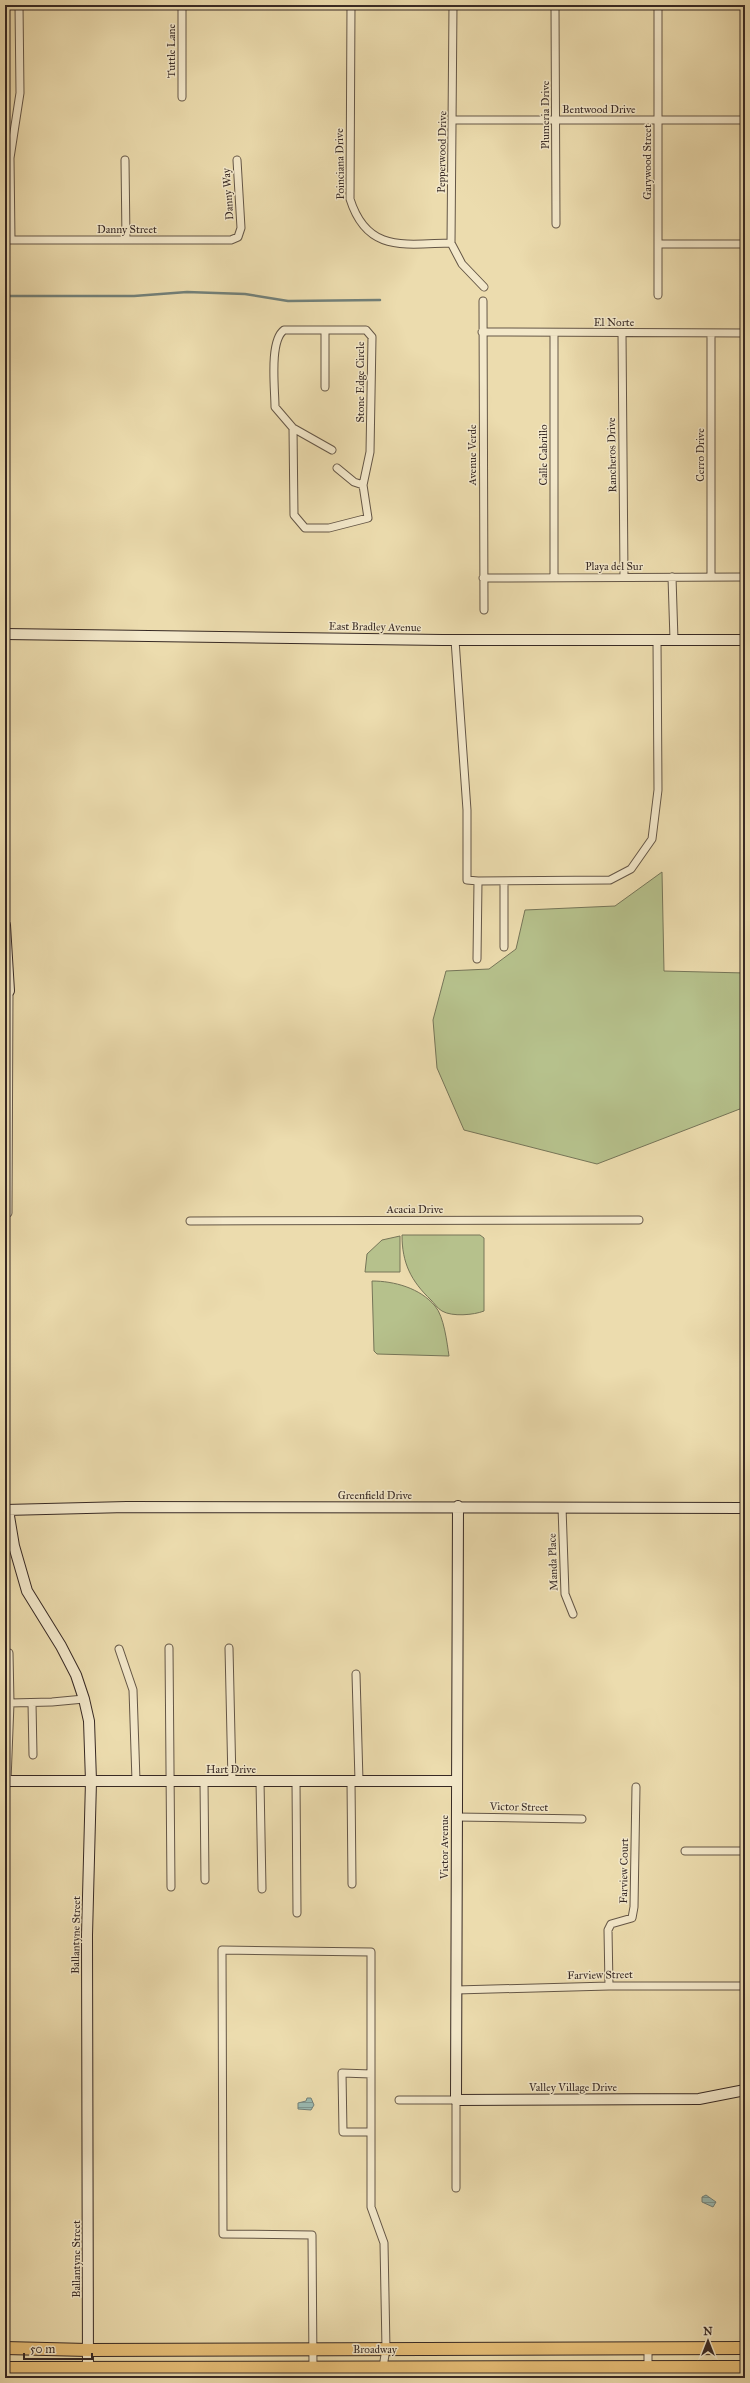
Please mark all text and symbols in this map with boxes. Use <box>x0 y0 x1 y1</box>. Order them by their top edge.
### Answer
street label: Tuttle Lane <box>165 23 178 78</box>
street label: Plumeria Drive <box>539 80 552 149</box>
street label: Bentwood Drive <box>562 103 636 116</box>
street label: Pepperwood Drive <box>435 110 449 193</box>
street label: Garywood Street <box>641 124 654 200</box>
street label: Poinciana Drive <box>333 128 347 200</box>
street label: Danny Way <box>220 167 236 220</box>
street label: Danny Street <box>97 223 157 236</box>
street label: El Norte <box>594 316 635 329</box>
street label: Stone Edge Circle <box>354 341 367 423</box>
street label: Rancheros Drive <box>605 417 619 493</box>
street label: Avenue Verde <box>466 424 479 487</box>
street label: Calle Cabrillo <box>537 424 550 486</box>
street label: Cerro Drive <box>694 428 707 482</box>
street label: Playa del Sur <box>585 560 644 573</box>
street label: East Bradley Avenue <box>329 620 422 634</box>
street label: Acacia Drive <box>386 1203 444 1216</box>
street label: Greenfield Drive <box>338 1489 413 1502</box>
street label: Manda Place <box>545 1533 561 1591</box>
street label: Hart Drive <box>206 1763 256 1776</box>
street label: Victor Street <box>489 1800 548 1814</box>
street label: Victor Avenue <box>438 1814 451 1880</box>
street label: Farview Court <box>617 1838 631 1904</box>
street label: Ballantyne Street <box>69 1896 83 1974</box>
street label: Farview Street <box>567 1968 633 1982</box>
street label: Valley Village Drive <box>528 2081 618 2094</box>
street label: Ballantyne Street <box>70 2220 83 2298</box>
north arrow <box>688 2321 728 2361</box>
text: N <box>703 2325 713 2338</box>
scale bar <box>24 2335 92 2361</box>
text: 50 m <box>30 2342 55 2356</box>
street label: Broadway <box>353 2343 398 2356</box>

